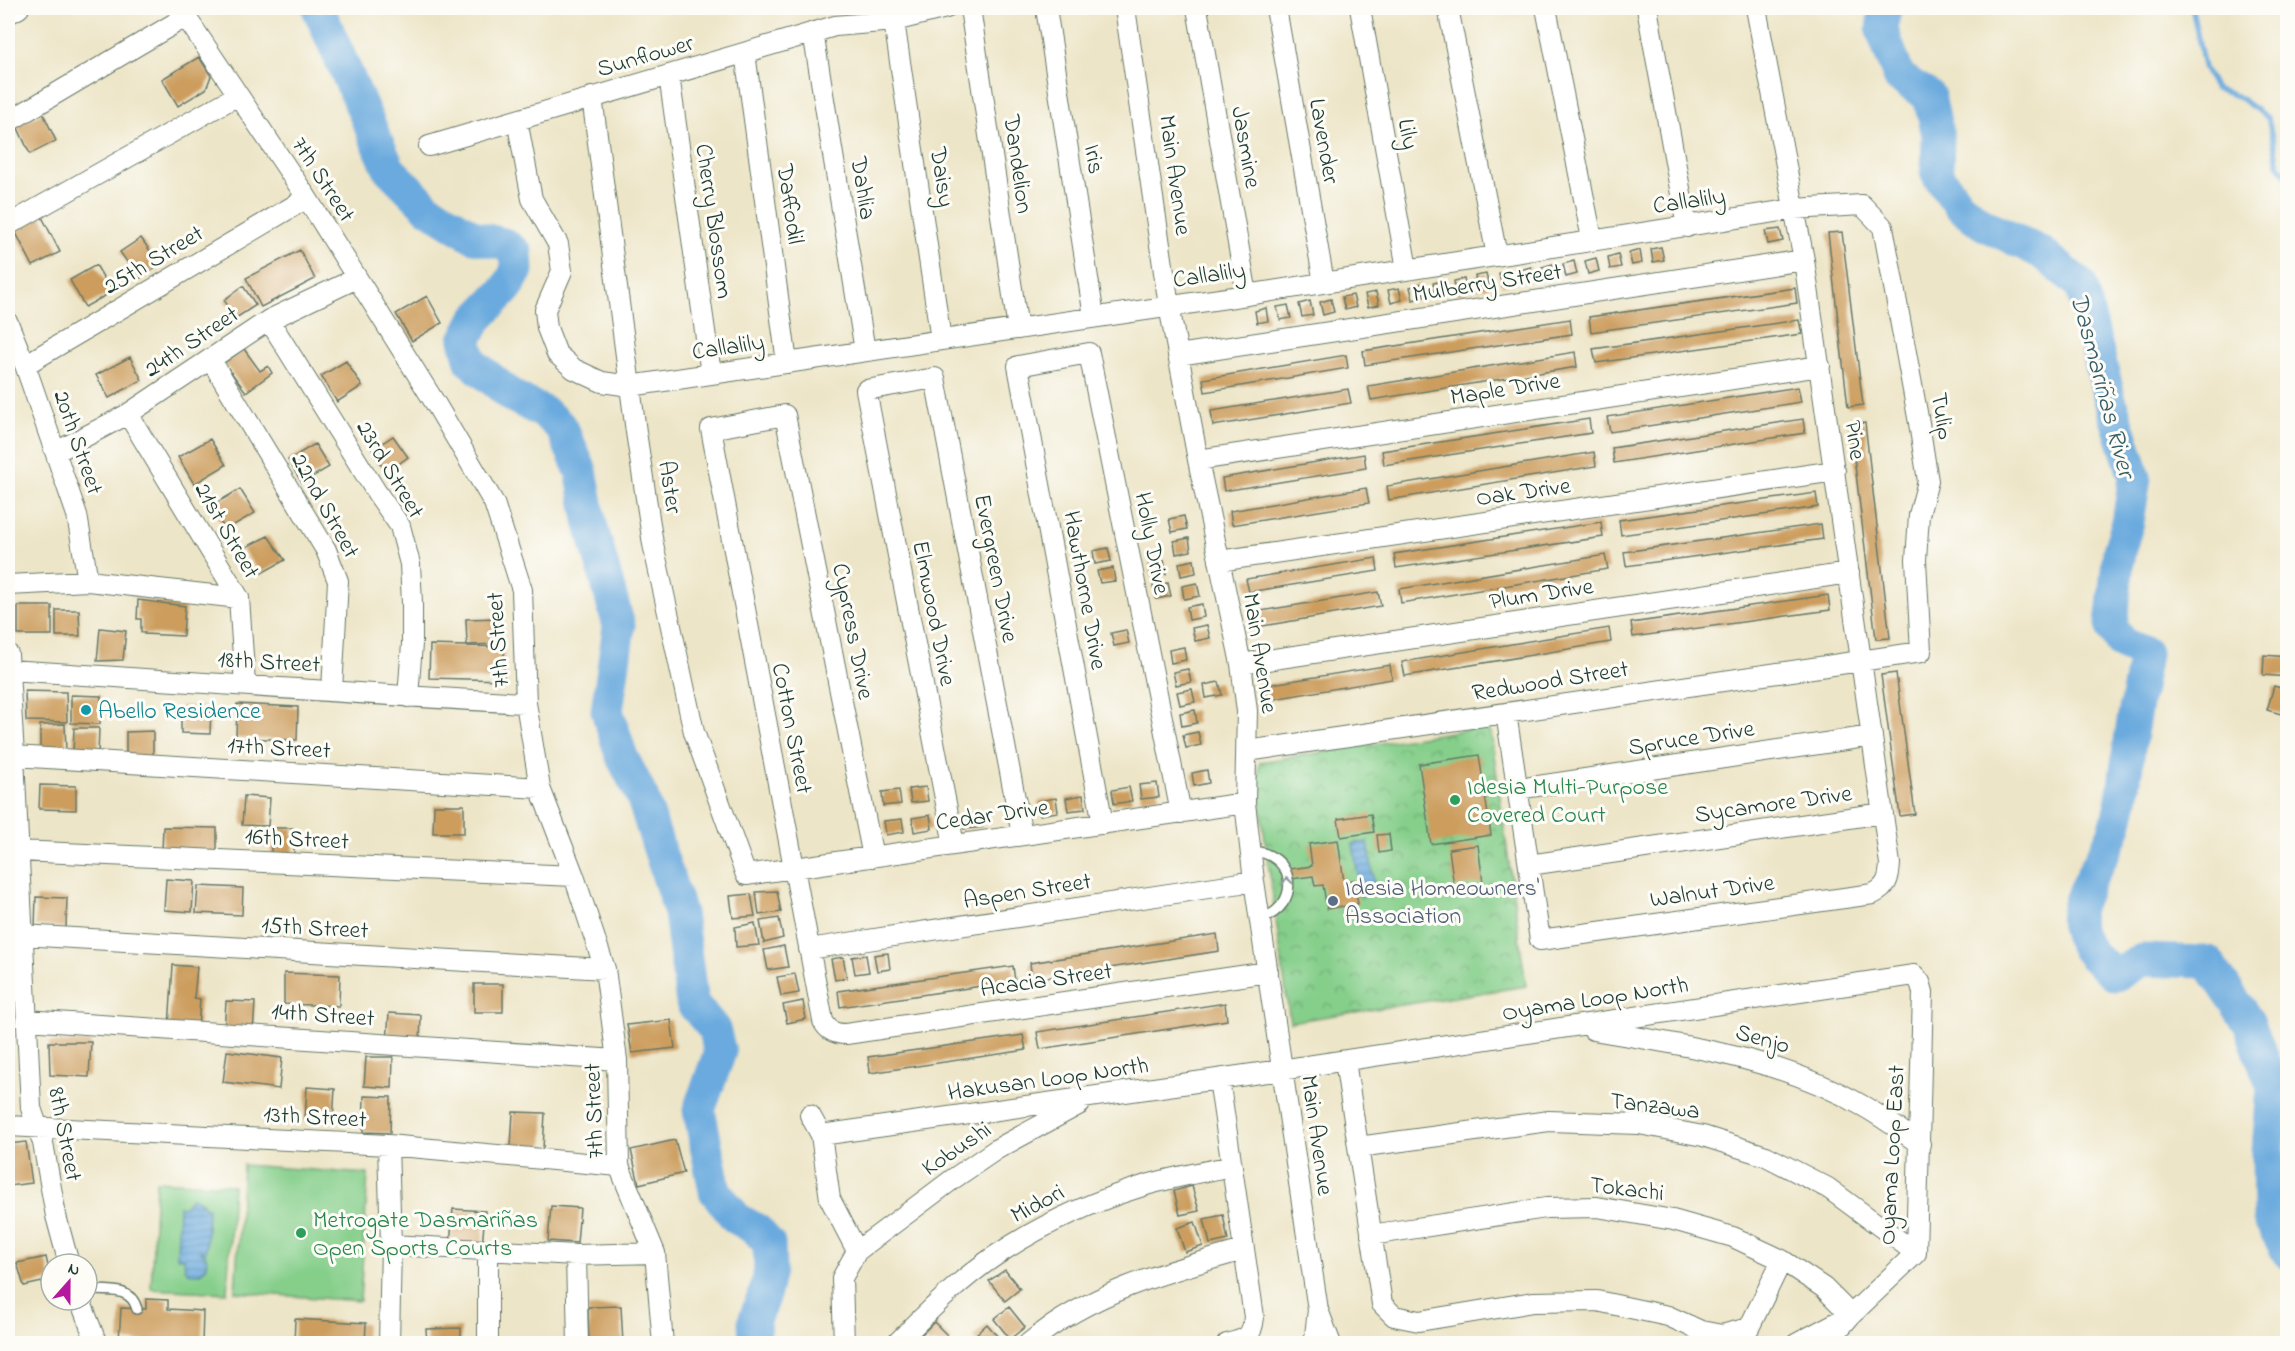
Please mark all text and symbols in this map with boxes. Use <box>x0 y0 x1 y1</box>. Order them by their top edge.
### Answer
street label: Sunflower <box>593 27 699 88</box>
street label: Lavender <box>1298 96 1347 187</box>
street label: Jasmine <box>1220 104 1269 191</box>
street label: Dandelion <box>992 112 1041 216</box>
street label: Main Avenue <box>1148 113 1199 238</box>
street label: Lily <box>1386 116 1426 153</box>
street label: 7th Street <box>281 131 363 230</box>
street label: Cherry Blossom <box>683 142 741 301</box>
street label: Iris <box>1073 142 1112 177</box>
street label: Daisy <box>918 144 962 210</box>
street label: Dahlia <box>839 153 884 222</box>
street label: Daffodil <box>765 161 811 247</box>
street label: Callalily <box>1651 180 1728 226</box>
street label: 25th Street <box>97 217 211 305</box>
street label: Callalily <box>1171 254 1248 300</box>
street label: Mulberry Street <box>1410 255 1565 315</box>
water label: Dasmariñas River <box>2058 289 2145 485</box>
street label: 24th Street <box>138 298 247 388</box>
street label: Callalily <box>690 326 767 372</box>
street label: Maple Drive <box>1448 364 1563 416</box>
street label: 20th Street <box>42 386 111 500</box>
street label: Tulip <box>1920 390 1962 443</box>
street label: 23rd Street <box>346 414 432 526</box>
street label: Pine <box>1833 418 1874 463</box>
street label: 22nd Street <box>280 447 367 565</box>
street label: Aster <box>647 458 690 517</box>
street label: Oak Drive <box>1474 469 1573 517</box>
street label: 21st Street <box>184 476 268 586</box>
street label: Holly Drive <box>1123 489 1178 598</box>
street label: Evergreen Drive <box>963 491 1026 646</box>
street label: Hawthorne Drive <box>1052 508 1115 673</box>
street label: Elmwood Drive <box>901 538 964 689</box>
street label: Cypress Drive <box>820 560 882 703</box>
street label: Plum Drive <box>1487 570 1596 621</box>
street label: 7th Street <box>479 591 520 689</box>
street label: Main Avenue <box>1232 591 1285 716</box>
street label: 18th Street <box>217 643 321 684</box>
street label: Redwood Street <box>1470 653 1631 712</box>
street label: Cotton Street <box>761 660 820 797</box>
place label: Abello Residence <box>98 695 261 730</box>
marker: Abello Residence <box>79 703 93 717</box>
street label: Spruce Drive <box>1626 712 1757 767</box>
street label: 17th Street <box>226 729 331 770</box>
place label: Idesia Multi-Purpose Covered Court <box>1467 771 1668 834</box>
street label: Sycamore Drive <box>1692 777 1855 835</box>
street label: Cedar Drive <box>933 791 1051 842</box>
marker: Idesia Multi-Purpose Covered Court <box>1448 793 1462 807</box>
street label: 16th Street <box>244 820 350 861</box>
street label: Aspen Street <box>961 865 1094 920</box>
street label: Walnut Drive <box>1648 866 1777 919</box>
place label: Idesia Homeowners' Association <box>1345 872 1540 935</box>
one-way arrow <box>1281 876 1294 886</box>
marker: Idesia Homeowners' Association <box>1326 894 1340 908</box>
street label: 15th Street <box>260 909 369 950</box>
street label: Acacia Street <box>978 955 1115 1008</box>
street label: Oyama Loop North <box>1500 968 1691 1033</box>
street label: 14th Street <box>270 995 376 1038</box>
street label: Senjo <box>1731 1016 1794 1065</box>
street label: Hakusan Loop North <box>946 1049 1151 1112</box>
street label: 7th Street <box>576 1062 615 1159</box>
street label: Oyama Loop East <box>1871 1064 1917 1246</box>
street label: Main Avenue <box>1290 1073 1341 1198</box>
street label: 8th Street <box>37 1085 90 1184</box>
street label: Tanzawa <box>1608 1085 1702 1130</box>
street label: 13th Street <box>262 1098 367 1139</box>
street label: Kobushi <box>915 1114 999 1186</box>
street label: Tokachi <box>1588 1169 1666 1212</box>
street label: Midori <box>1005 1176 1071 1234</box>
place label: Metrogate Dasmariñas Open Sports Courts <box>313 1204 538 1267</box>
marker: Metrogate Dasmariñas Open Sports Courts <box>294 1226 308 1240</box>
north arrow <box>39 1252 99 1312</box>
text: N <box>64 1257 83 1283</box>

